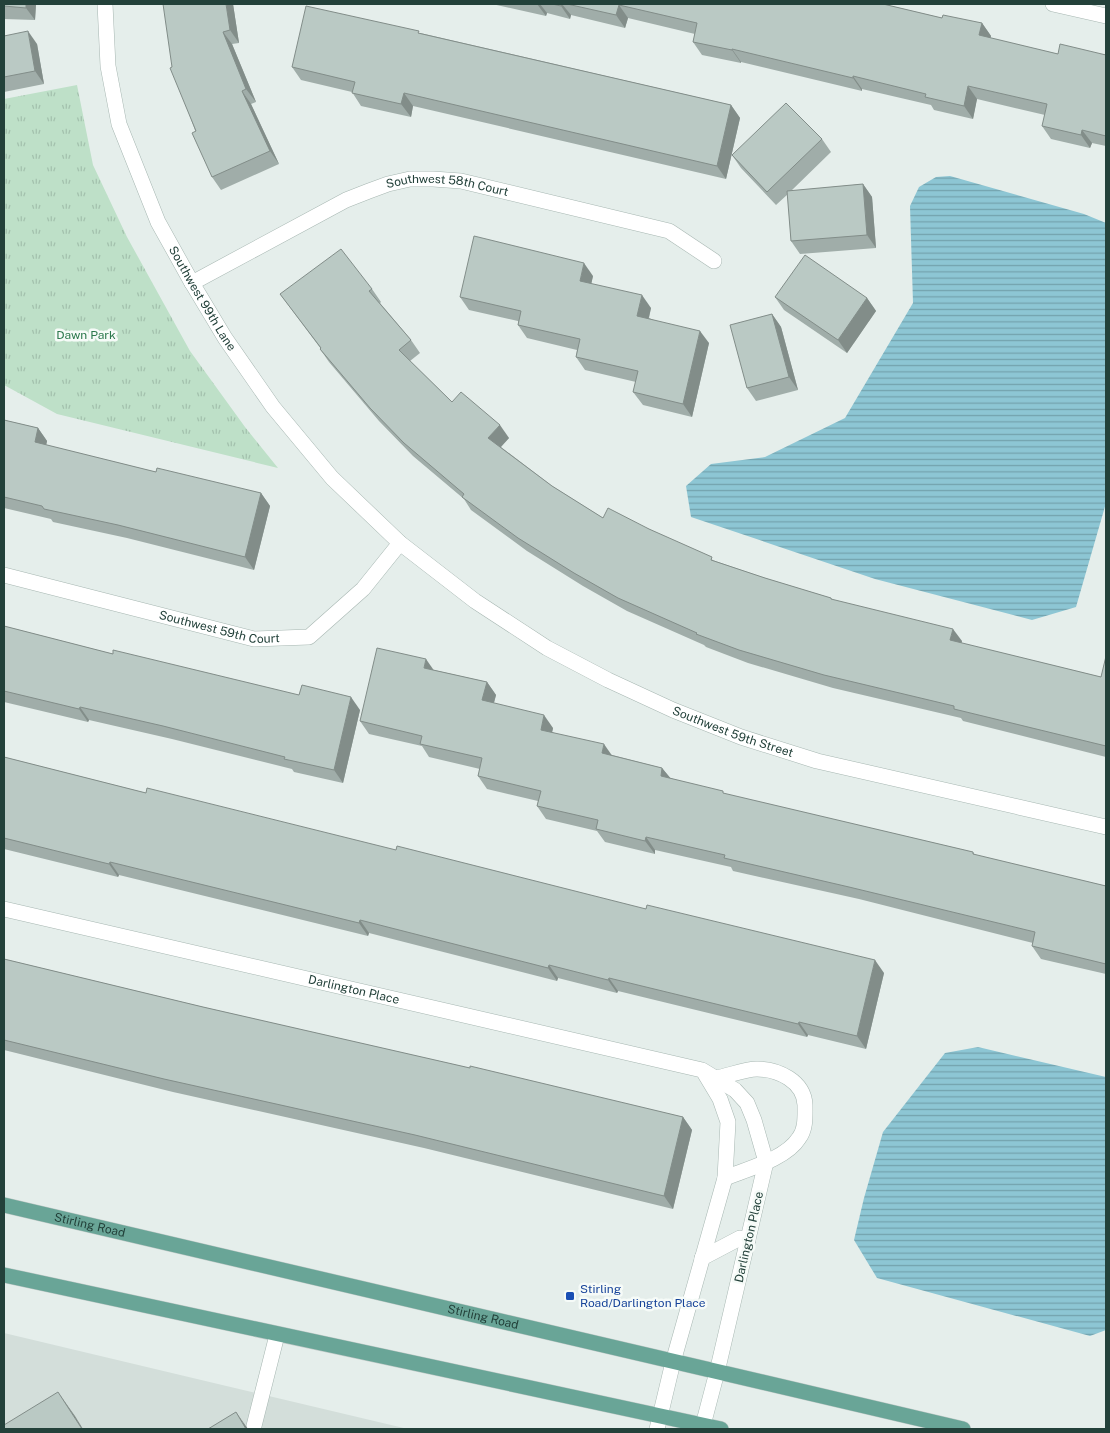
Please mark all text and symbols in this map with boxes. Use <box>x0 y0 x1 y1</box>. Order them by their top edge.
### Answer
street label: Southwest 58th Court <box>385 172 510 199</box>
street label: Southwest 99th Lane <box>166 244 239 354</box>
park label: Dawn Park <box>56 328 116 342</box>
street label: Southwest 59th Court <box>157 608 280 646</box>
street label: Southwest 59th Street <box>670 703 795 760</box>
street label: Darlington Place <box>307 972 401 1007</box>
street label: Darlington Place <box>732 1190 766 1284</box>
street label: Stirling Road <box>53 1210 127 1240</box>
place label: Stirling Road/Darlington Place <box>580 1282 706 1310</box>
marker: Stirling Road/Darlington Place <box>564 1290 576 1302</box>
street label: Stirling Road <box>446 1302 520 1332</box>

